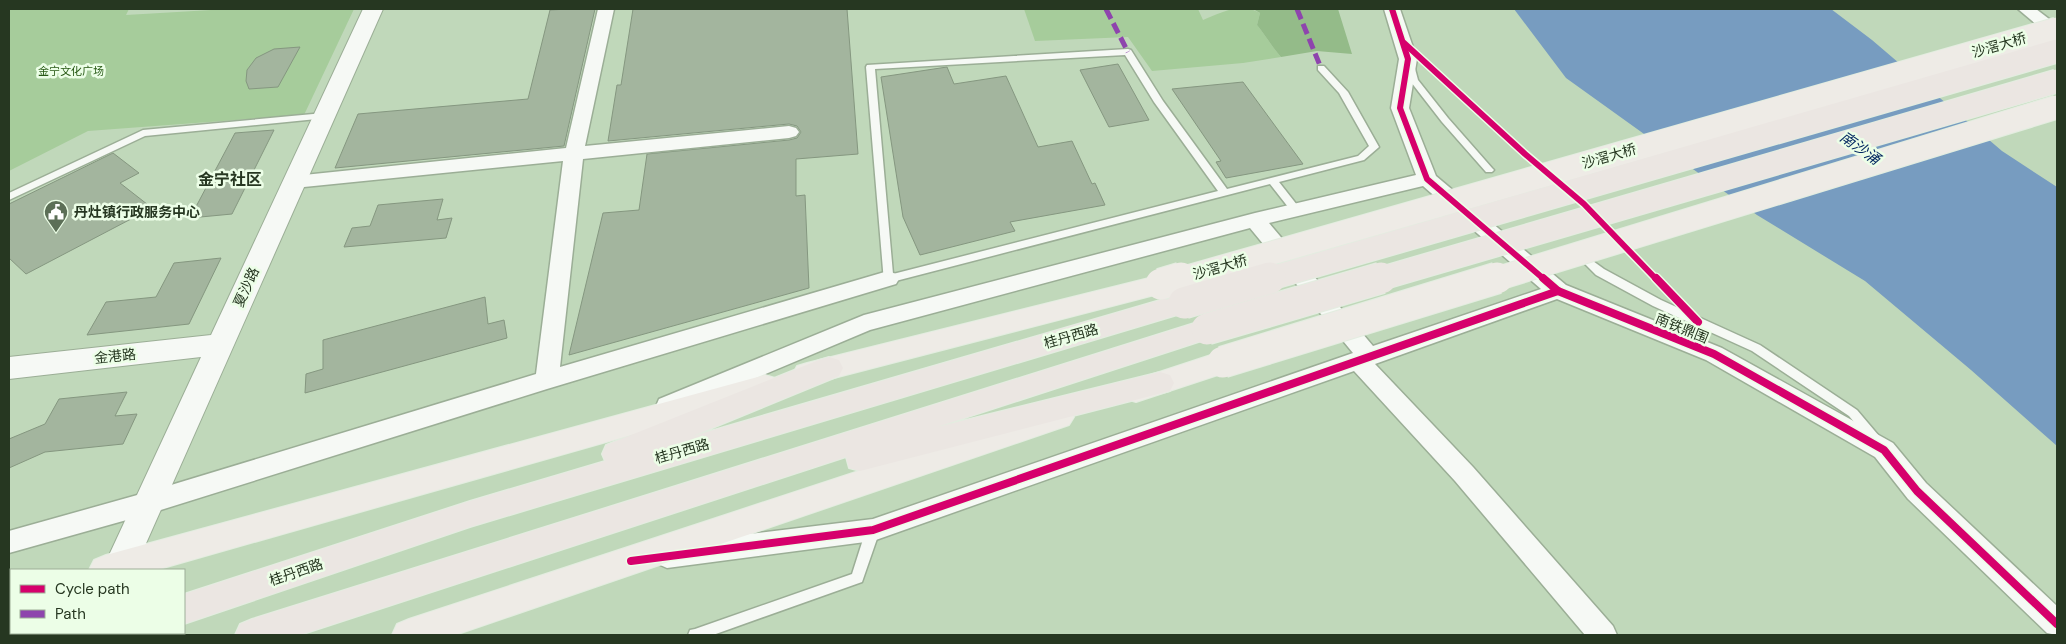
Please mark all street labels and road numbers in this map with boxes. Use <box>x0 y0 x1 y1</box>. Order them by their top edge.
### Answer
street label: 沙滘大桥 <box>1970 29 2028 61</box>
street label: 沙滘大桥 <box>1580 140 1638 172</box>
street label: 沙滘大桥 <box>1191 251 1249 283</box>
street label: 夏沙路 <box>229 264 263 310</box>
street label: 南铁鼎围 <box>1653 309 1711 347</box>
street label: 桂丹西路 <box>1042 320 1100 352</box>
street label: 金港路 <box>93 345 137 367</box>
street label: 桂丹西路 <box>653 435 711 467</box>
street label: 桂丹西路 <box>267 554 325 590</box>

